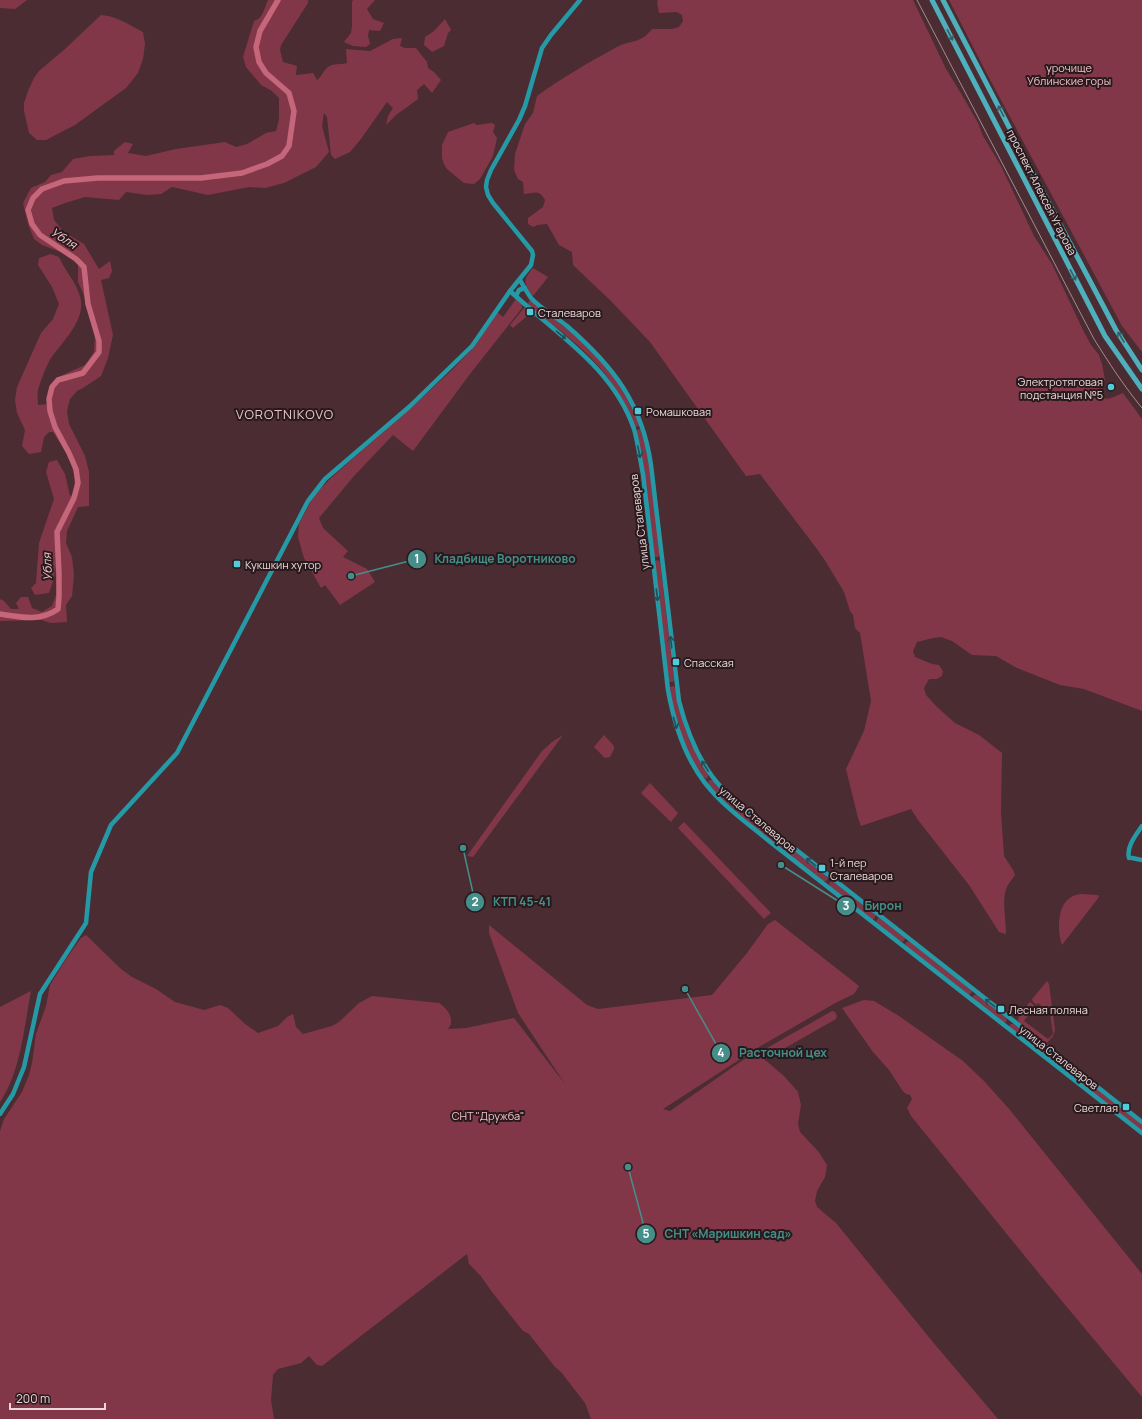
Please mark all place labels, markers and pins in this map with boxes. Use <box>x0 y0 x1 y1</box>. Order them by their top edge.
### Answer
place label: Сталеваров <box>538 305 601 320</box>
marker: Сталеваров <box>525 307 535 317</box>
place label: Электротяговая подстанция №5 <box>1018 374 1103 402</box>
marker: Электротяговая подстанция №5 <box>1106 382 1116 392</box>
place label: Ромашковая <box>646 404 711 419</box>
marker: Ромашковая <box>633 406 643 416</box>
callout: Кладбище Воротниково <box>407 547 584 571</box>
place label: Кукшкин хутор <box>245 557 322 572</box>
marker: Кукшкин хутор <box>232 559 242 569</box>
place label: Спасская <box>684 655 734 670</box>
marker: Спасская <box>671 657 681 667</box>
place label: 1-й пер Сталеваров <box>830 855 893 883</box>
marker: 1-й пер Сталеваров <box>817 863 827 873</box>
callout: КТП 45-41 <box>465 890 559 914</box>
callout: Бирон <box>836 894 910 918</box>
place label: Лесная поляна <box>1009 1002 1088 1017</box>
marker: Лесная поляна <box>996 1004 1006 1014</box>
callout: Расточной цех <box>711 1041 835 1065</box>
place label: Светлая <box>1074 1100 1118 1115</box>
marker: Светлая <box>1121 1102 1131 1112</box>
callout: СНТ «Маришкин сад» <box>636 1222 800 1246</box>

